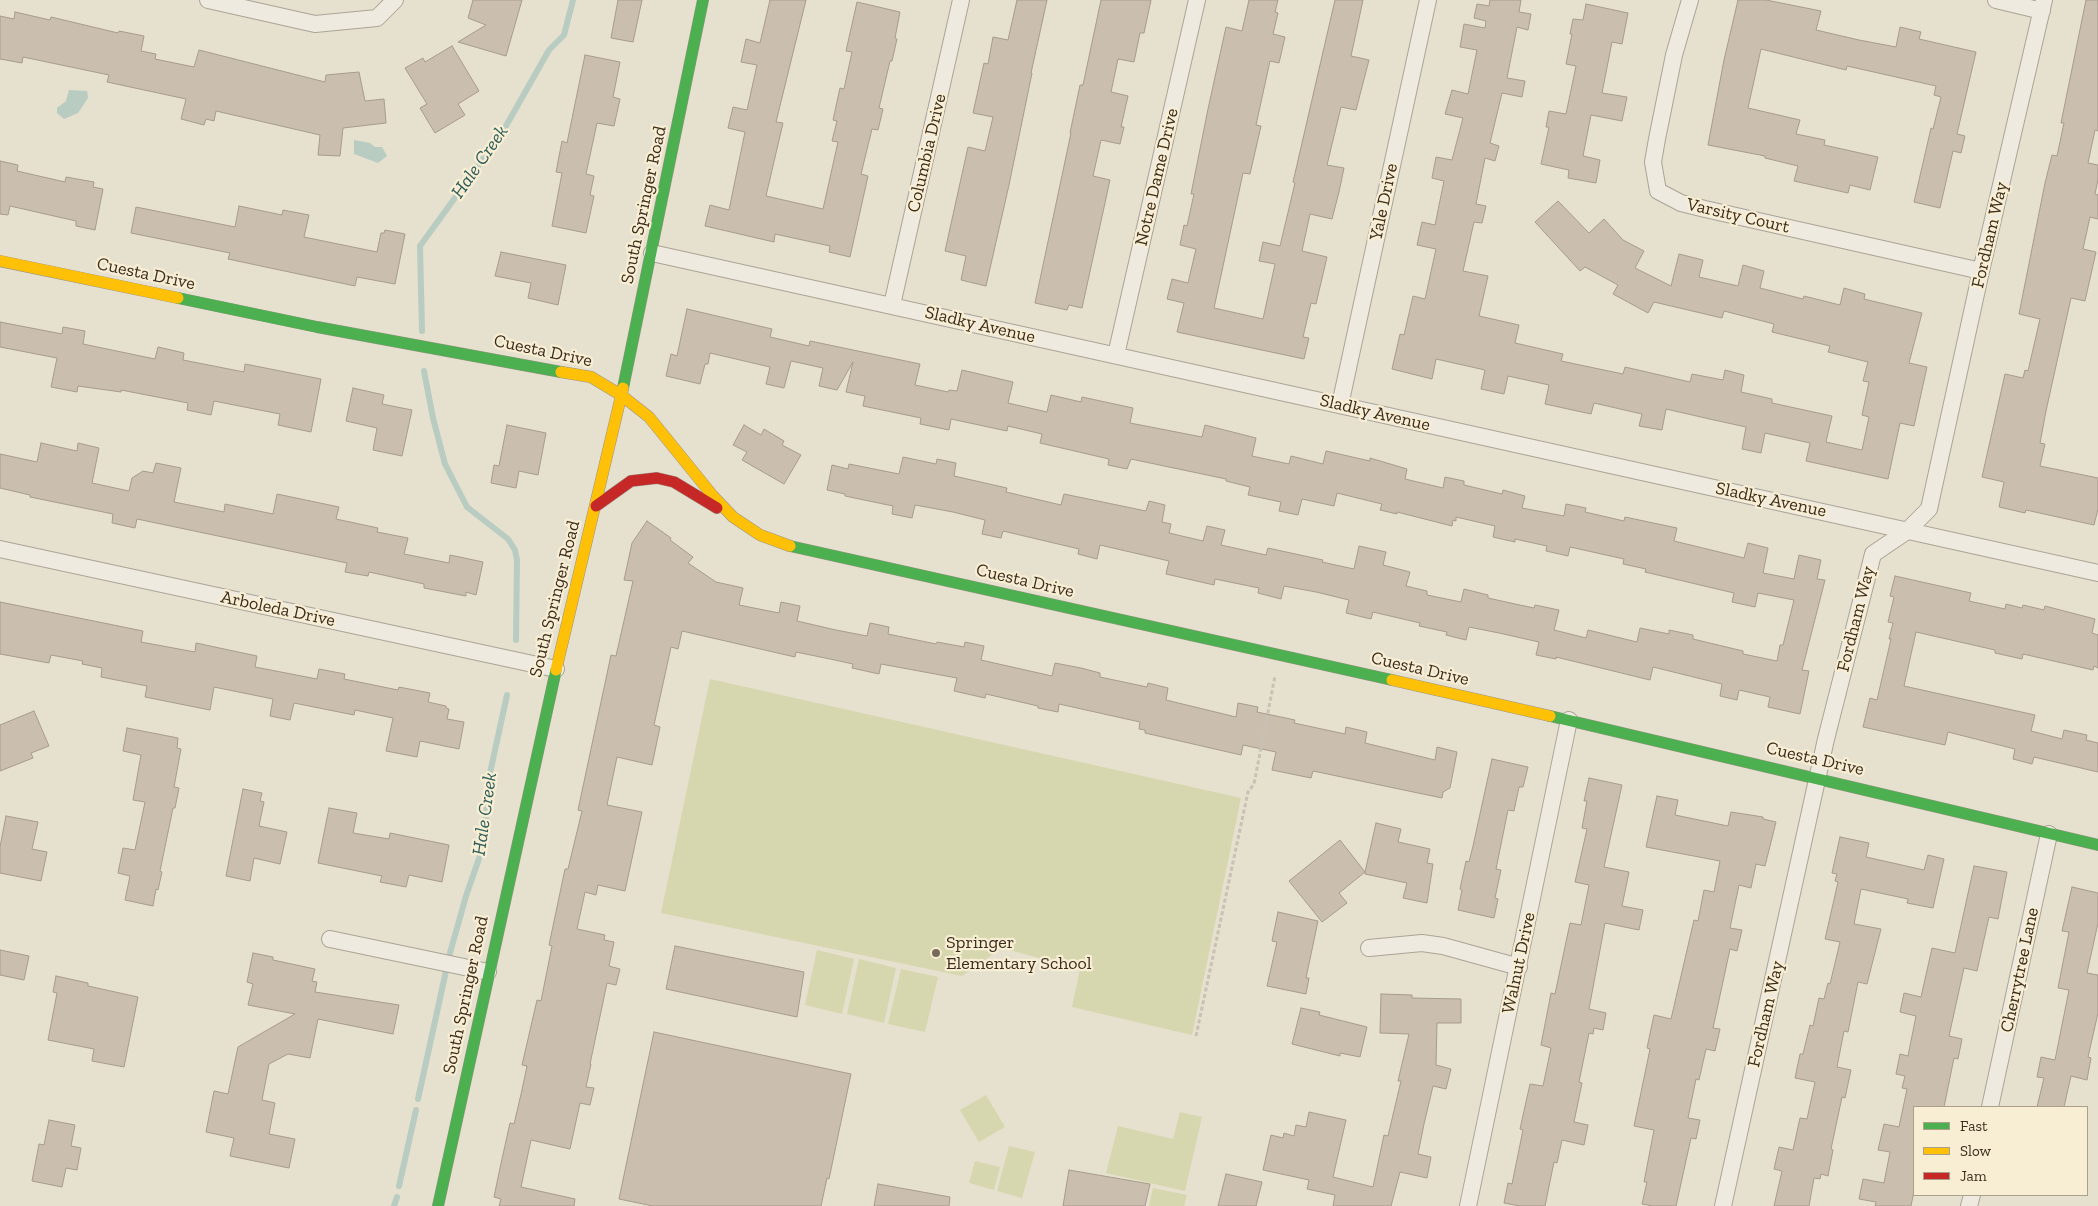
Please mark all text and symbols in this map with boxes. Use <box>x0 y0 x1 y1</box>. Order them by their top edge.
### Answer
street label: Columbia Drive <box>903 92 951 214</box>
street label: Notre Dame Drive <box>1131 106 1183 248</box>
water label: Hale Creek <box>447 121 513 203</box>
street label: South Springer Road <box>617 124 671 286</box>
street label: Yale Drive <box>1365 162 1403 242</box>
street label: Fordham Way <box>1967 180 2013 290</box>
street label: Varsity Court <box>1684 194 1792 238</box>
street label: Cuesta Drive <box>95 253 197 295</box>
street label: Sladky Avenue <box>923 302 1037 348</box>
street label: Cuesta Drive <box>492 330 594 372</box>
street label: Sladky Avenue <box>1318 390 1432 436</box>
street label: Sladky Avenue <box>1714 478 1828 522</box>
street label: South Springer Road <box>525 518 585 680</box>
street label: Cuesta Drive <box>974 559 1076 603</box>
street label: Fordham Way <box>1832 564 1880 674</box>
street label: Arboleda Drive <box>219 586 337 632</box>
street label: Cuesta Drive <box>1369 647 1471 691</box>
street label: Cuesta Drive <box>1764 737 1866 781</box>
water label: Hale Creek <box>468 771 502 857</box>
street label: Cherrytree Lane <box>1996 906 2044 1034</box>
street label: Walnut Drive <box>1498 910 1540 1016</box>
street label: South Springer Road <box>439 914 493 1076</box>
place label: Springer Elementary School <box>946 932 1092 974</box>
marker: Springer Elementary School <box>930 947 942 959</box>
street label: Fordham Way <box>1743 959 1789 1069</box>
legend <box>1913 1106 2088 1196</box>
text: Fast <box>1960 1117 1988 1135</box>
text: Slow <box>1960 1142 1991 1160</box>
text: Jam <box>1960 1167 1987 1185</box>

